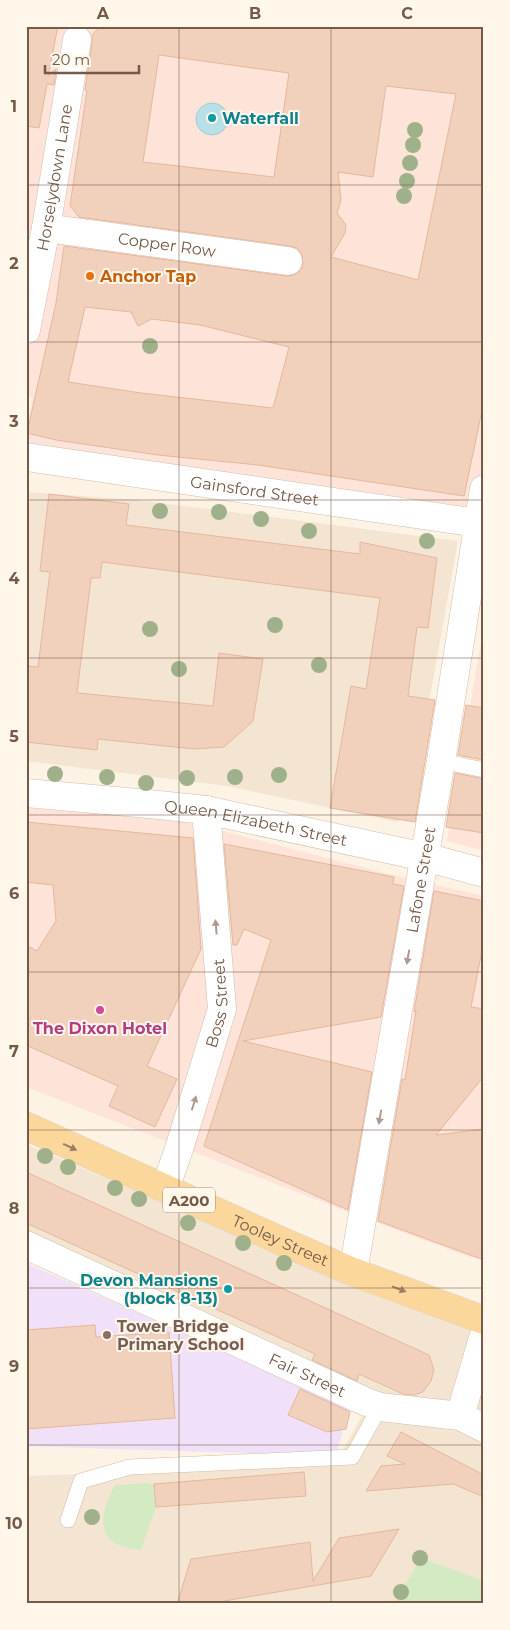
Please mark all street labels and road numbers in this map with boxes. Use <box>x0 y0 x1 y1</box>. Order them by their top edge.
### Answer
street label: Horselydown Lane <box>32 103 76 253</box>
street label: Copper Row <box>117 228 217 261</box>
street label: Gainsford Street <box>189 472 321 509</box>
street label: Queen Elizabeth Street <box>163 796 349 850</box>
street label: Lafone Street <box>402 825 439 934</box>
street label: Boss Street <box>201 958 232 1050</box>
road number: A200 <box>163 1188 215 1212</box>
street label: Tooley Street <box>229 1211 332 1270</box>
street label: Fair Street <box>266 1349 349 1401</box>

